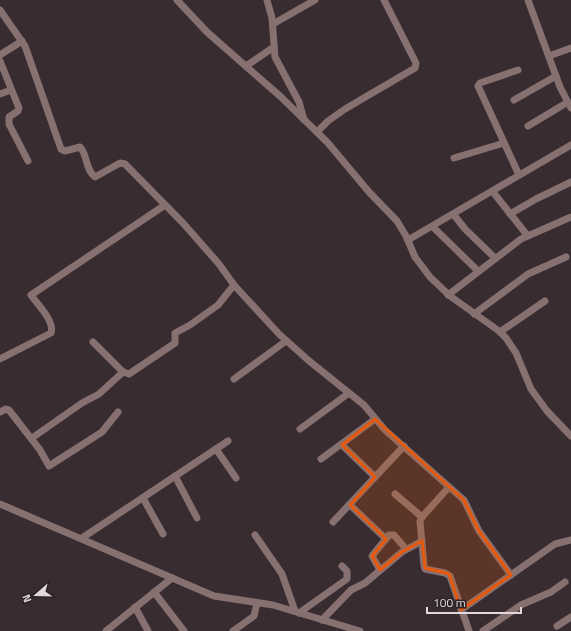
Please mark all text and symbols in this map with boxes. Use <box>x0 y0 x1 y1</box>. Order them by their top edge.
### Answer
north arrow <box>16 575 56 615</box>
scale bar <box>427 589 521 615</box>
text: N <box>18 592 35 605</box>
text: 100 m <box>433 593 466 612</box>

